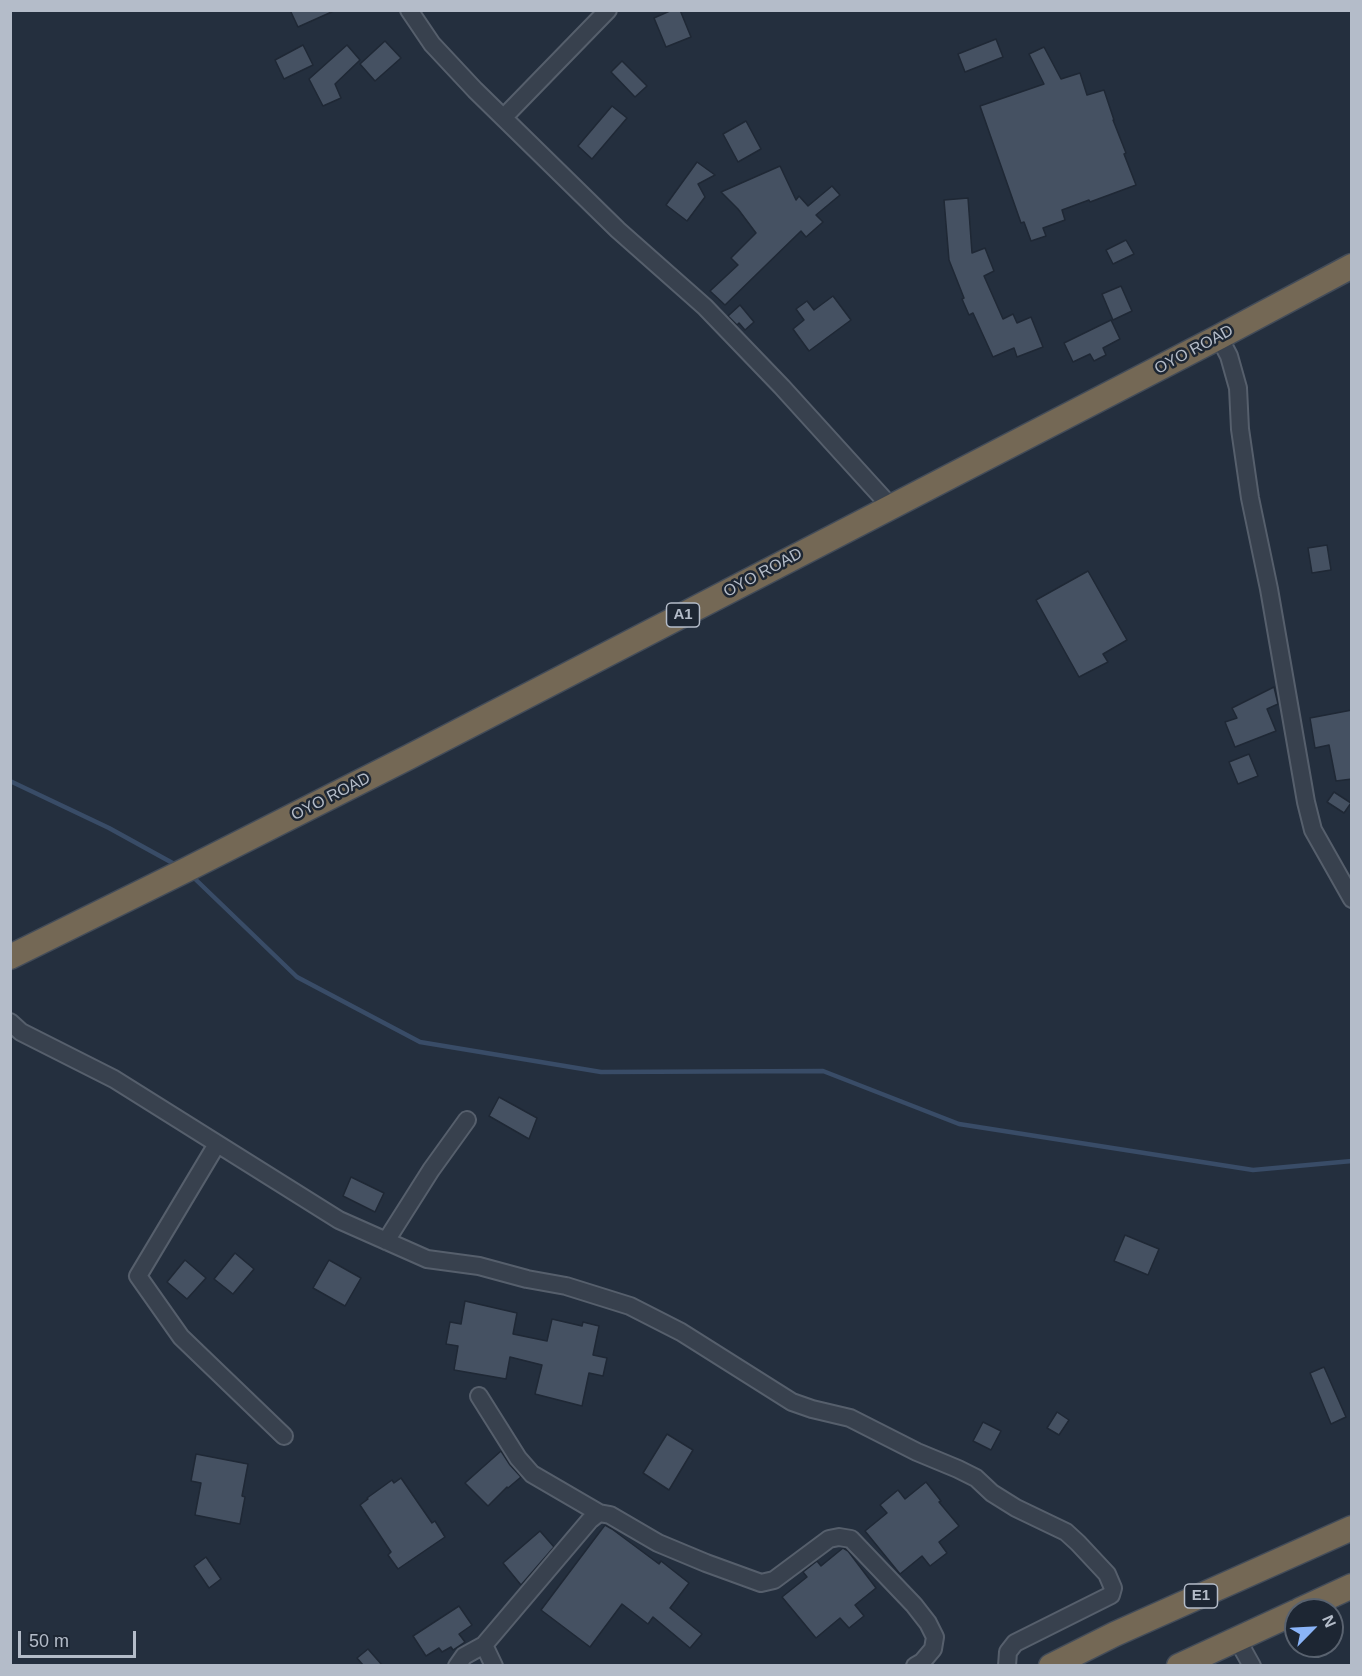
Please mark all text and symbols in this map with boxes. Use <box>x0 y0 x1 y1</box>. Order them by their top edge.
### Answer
street label: OYO ROAD <box>1151 321 1237 379</box>
street label: OYO ROAD <box>720 544 806 602</box>
road number: A1 <box>666 603 700 627</box>
street label: OYO ROAD <box>288 769 374 825</box>
road number: E1 <box>1184 1584 1218 1608</box>
north arrow <box>1284 1598 1344 1658</box>
text: N <box>1319 1613 1339 1630</box>
scale bar <box>21 1619 140 1657</box>
text: 50 m <box>29 1631 69 1651</box>

